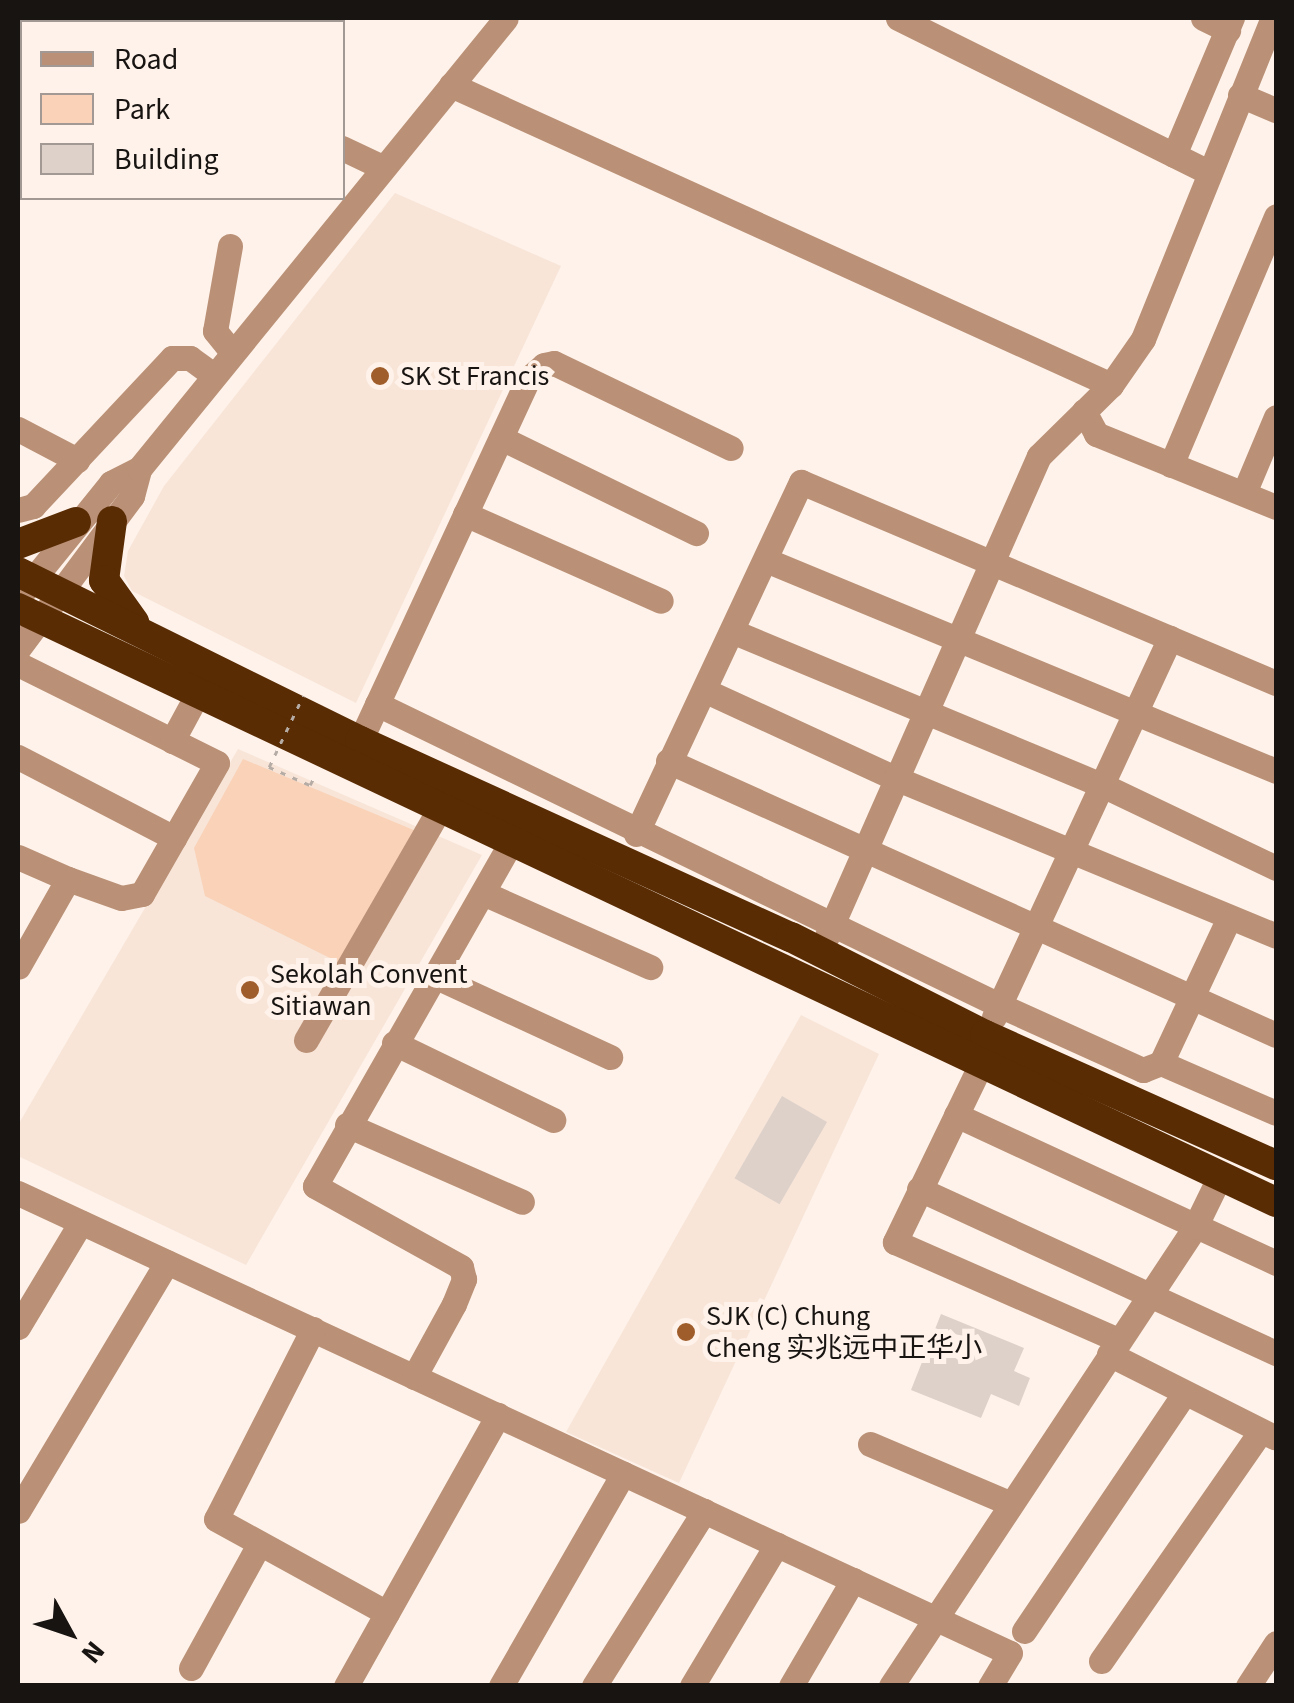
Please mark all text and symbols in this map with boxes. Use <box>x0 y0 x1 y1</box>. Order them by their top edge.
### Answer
legend <box>20 20 345 200</box>
text: Road <box>114 38 178 81</box>
text: Park <box>114 88 170 131</box>
text: Building <box>114 138 219 181</box>
place label: SK St Francis <box>400 359 549 393</box>
marker: SK St Francis <box>369 365 391 387</box>
place label: Sekolah Convent Sitiawan <box>270 957 468 1023</box>
marker: Sekolah Convent Sitiawan <box>239 979 261 1001</box>
place label: SJK (C) Chung Cheng 实兆远中正华小 <box>706 1299 982 1365</box>
marker: SJK (C) Chung Cheng 实兆远中正华小 <box>675 1321 697 1343</box>
north arrow <box>20 1583 120 1683</box>
text: N <box>72 1632 114 1672</box>

